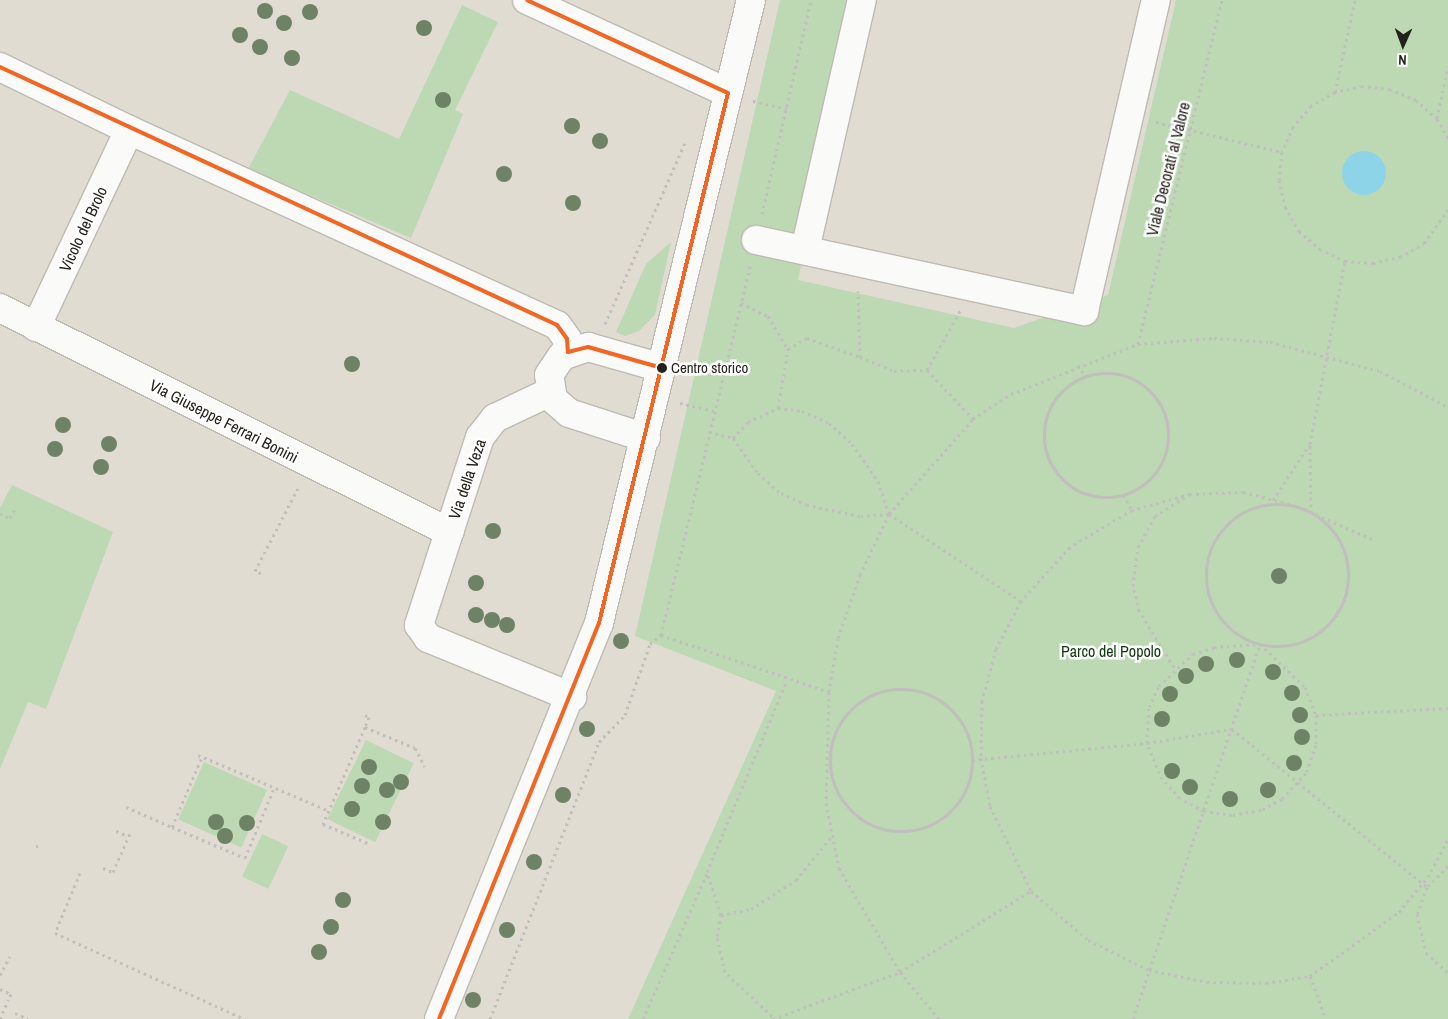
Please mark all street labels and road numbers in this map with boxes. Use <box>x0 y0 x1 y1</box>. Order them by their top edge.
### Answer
street label: Viale Decorati al Valore <box>1142 100 1194 238</box>
street label: Vicolo del Brolo <box>55 183 111 275</box>
street label: Via Giuseppe Ferrari Bonini <box>147 375 301 467</box>
street label: Via della Veza <box>444 436 490 522</box>

